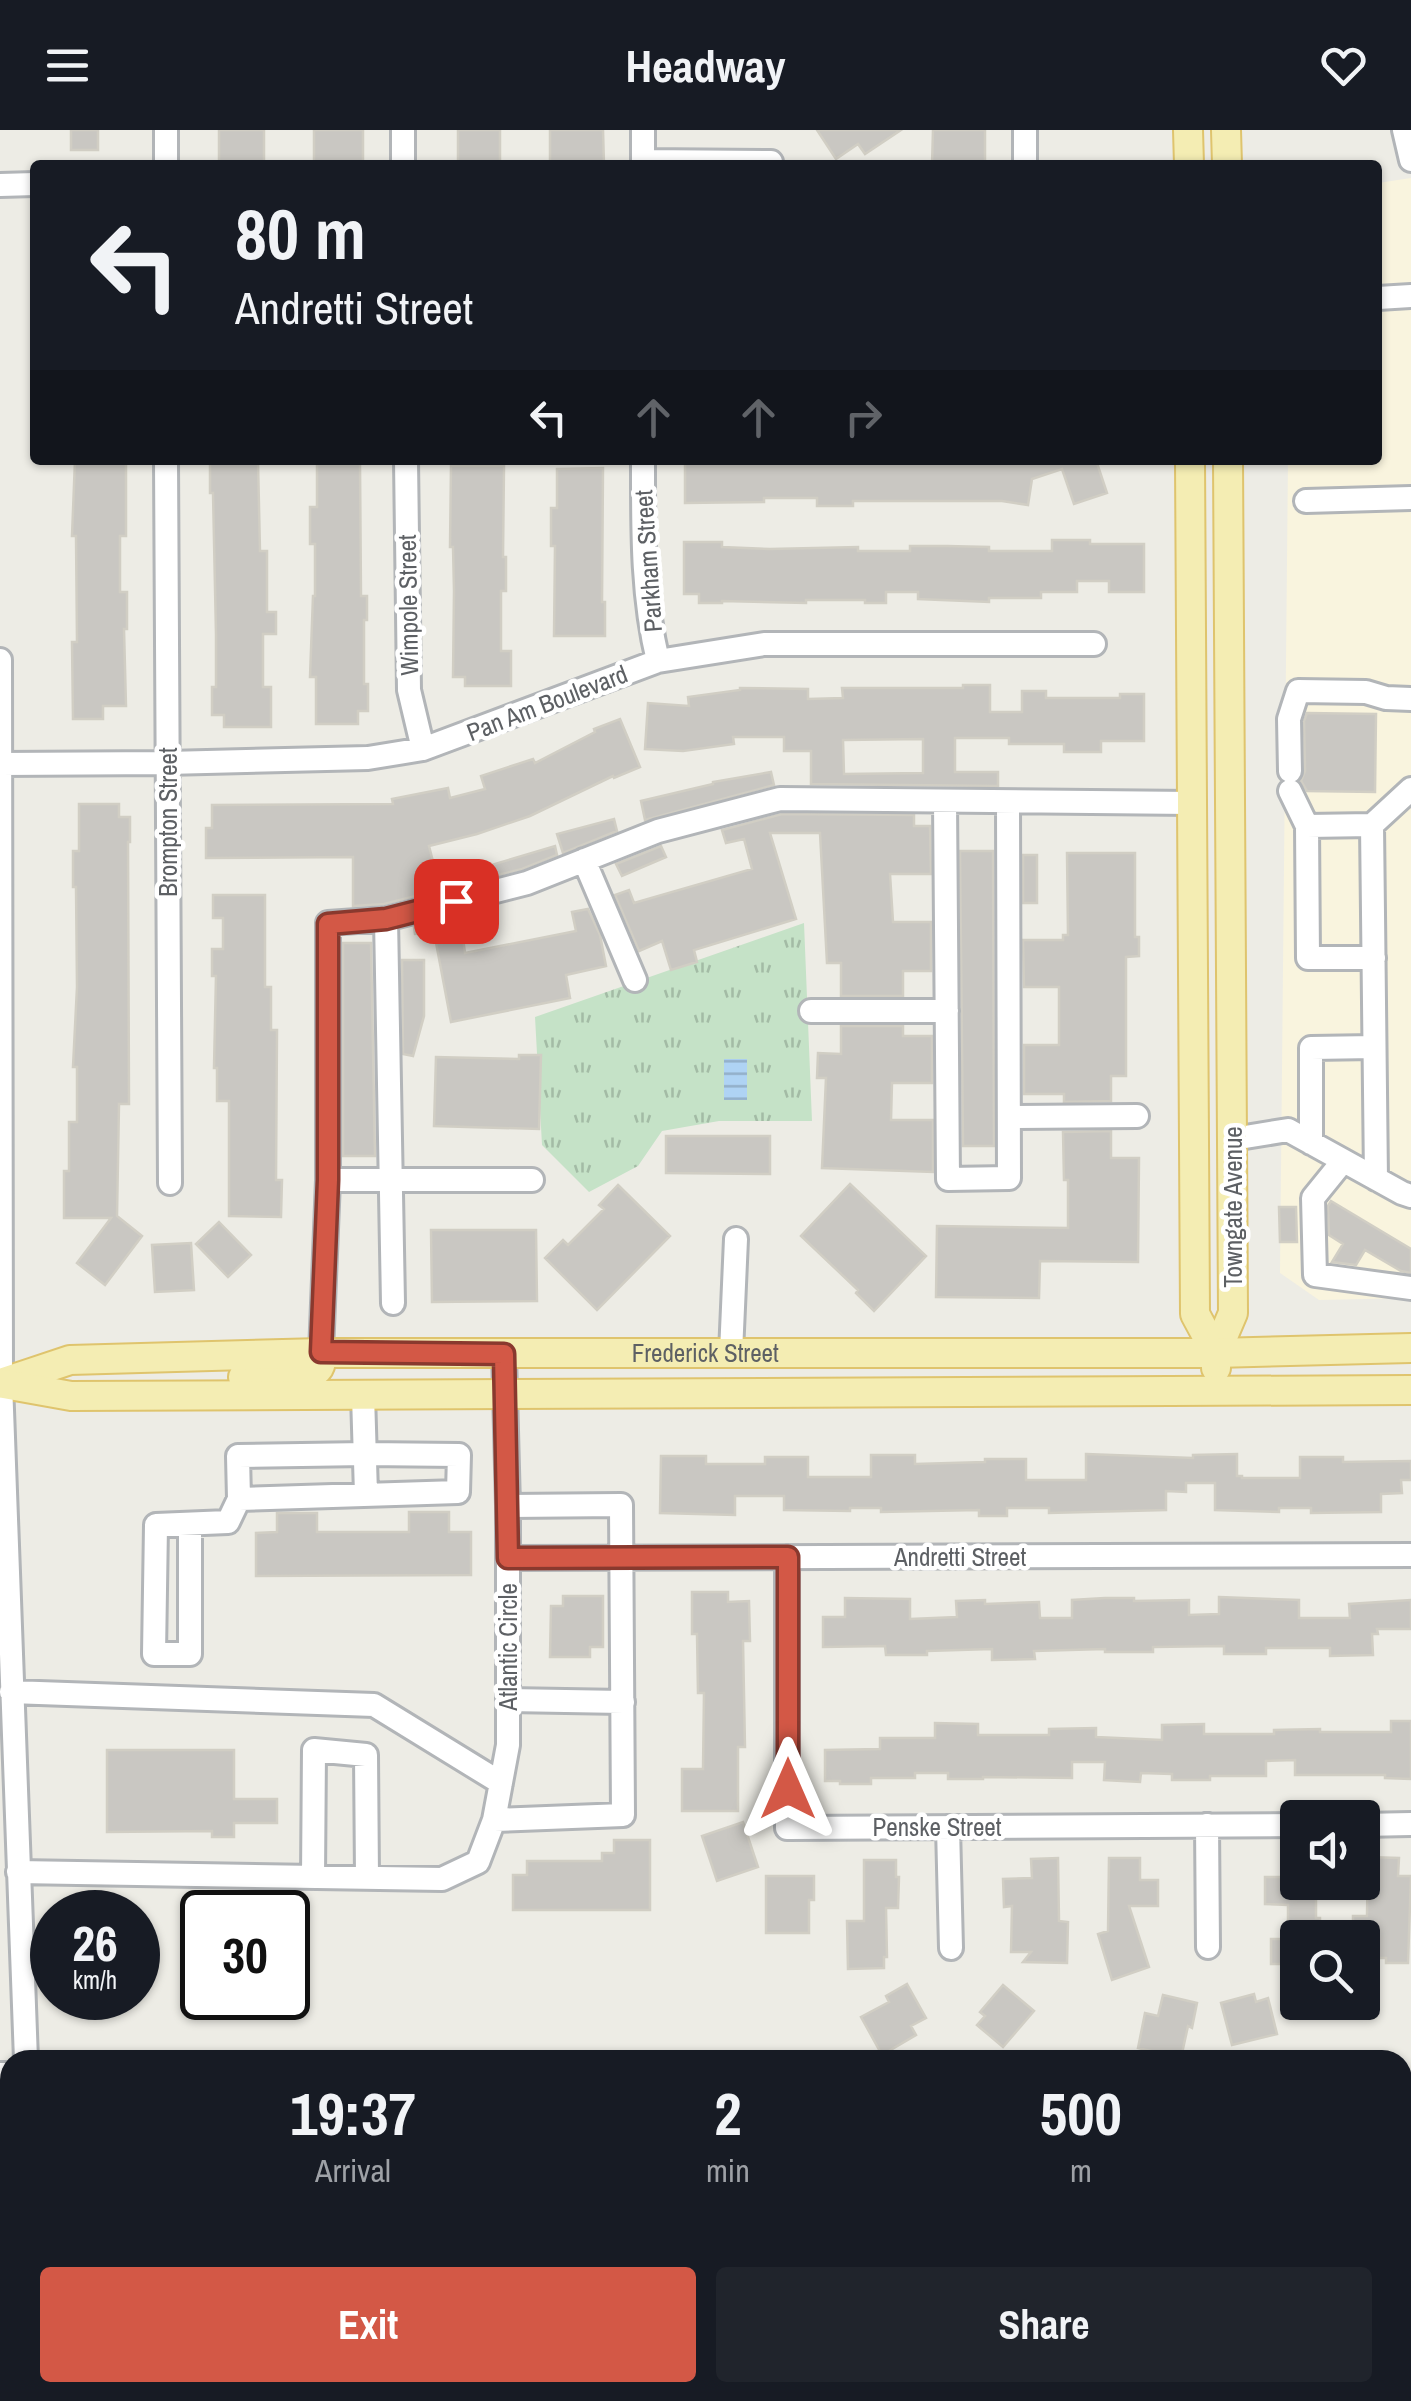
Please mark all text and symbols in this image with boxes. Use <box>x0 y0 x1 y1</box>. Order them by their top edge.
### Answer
text: Headway <box>626 35 785 96</box>
icon: menu <box>40 38 95 93</box>
icon: heart <box>1316 38 1371 93</box>
text: 80 m <box>235 187 366 281</box>
icon: left <box>70 200 200 330</box>
text: Andretti Street <box>235 277 473 338</box>
icon: left <box>521 390 576 445</box>
icon: ahead <box>626 390 681 445</box>
icon: ahead <box>731 390 786 445</box>
icon: right <box>836 390 891 445</box>
street label: Parkham Street <box>626 488 670 633</box>
street label: Wimpole Street <box>390 534 426 676</box>
street label: Pan Am Boulevard <box>462 657 632 749</box>
street label: Brompton Street <box>151 747 185 897</box>
pin <box>414 859 499 944</box>
icon: arrive <box>429 874 484 929</box>
street label: Towngate Avenue <box>1216 1126 1250 1288</box>
street label: Frederick Street <box>632 1336 779 1370</box>
street label: Andretti Street <box>893 1540 1026 1574</box>
street label: Atlantic Circle <box>491 1583 525 1712</box>
position arrow <box>736 1737 840 1841</box>
map controls <box>1280 1800 1380 2020</box>
button: sound <box>1280 1800 1380 1900</box>
street label: Penske Street <box>873 1810 1002 1844</box>
speed limit sign: 30 <box>180 1890 310 2020</box>
text: 26 <box>72 1909 118 1977</box>
button: search <box>1280 1920 1380 2020</box>
text: km/h <box>73 1963 117 1997</box>
text: 19:37 <box>290 2073 416 2154</box>
text: 2 <box>714 2073 742 2154</box>
text: 500 <box>1040 2073 1122 2154</box>
text: Arrival <box>315 2149 391 2192</box>
text: min <box>706 2149 750 2192</box>
text: m <box>1070 2149 1092 2192</box>
button: Exit <box>40 2267 696 2382</box>
button: Share <box>716 2267 1372 2382</box>

